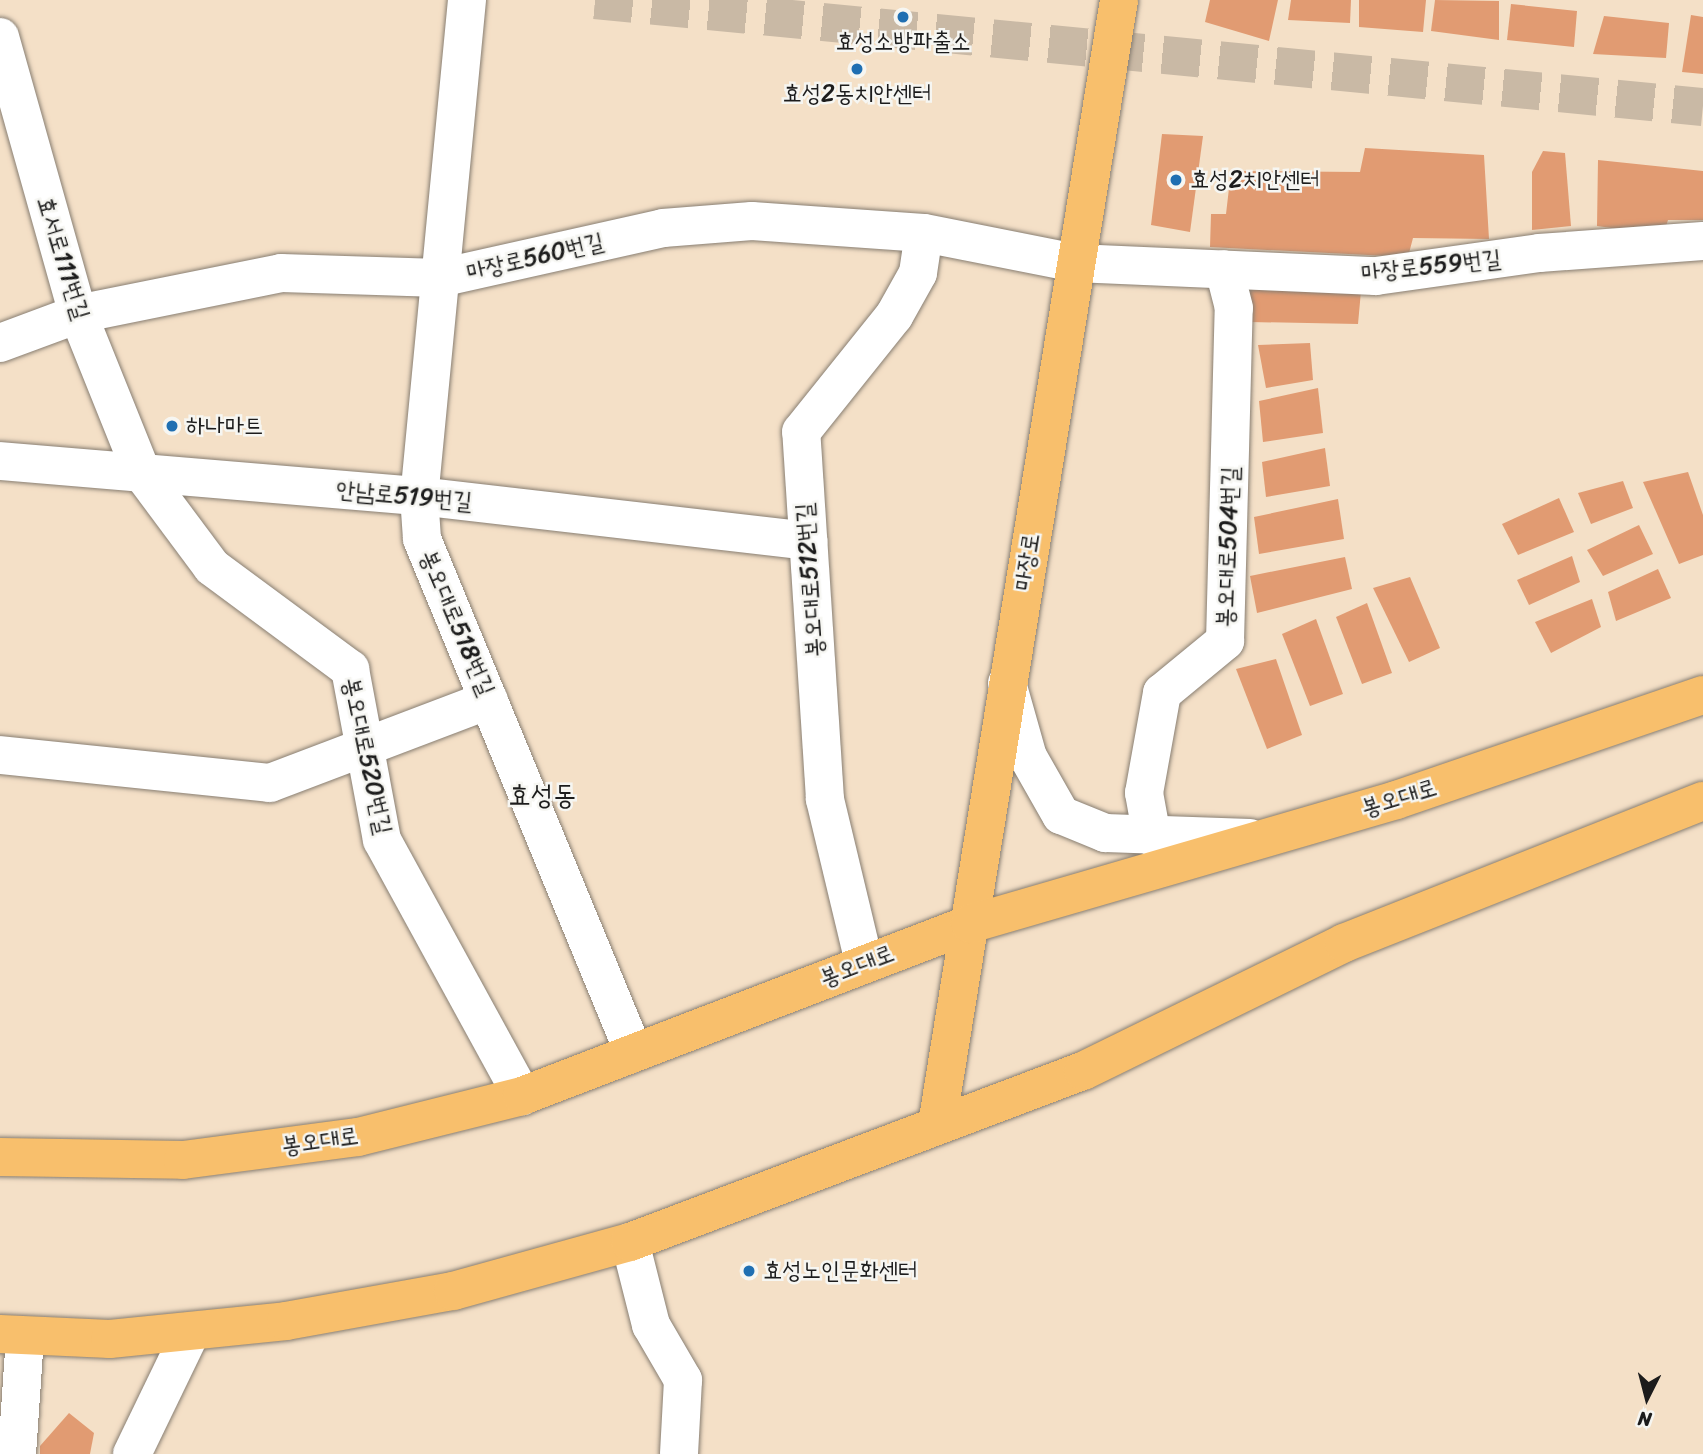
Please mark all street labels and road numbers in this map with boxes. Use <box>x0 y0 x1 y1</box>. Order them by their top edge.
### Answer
street label: 효서로111번길 <box>31 193 95 323</box>
street label: 마장로560번길 <box>464 227 606 287</box>
street label: 마장로559번길 <box>1360 244 1502 288</box>
street label: 봉오대로504번길 <box>1211 466 1245 628</box>
street label: 안남로519번길 <box>335 476 473 516</box>
street label: 봉오대로512번길 <box>790 502 830 658</box>
street label: 마장로 <box>1008 531 1046 593</box>
street label: 봉오대로518번길 <box>413 546 501 700</box>
street label: 봉오대로520번길 <box>336 675 398 837</box>
street label: 봉오대로 <box>1358 773 1440 823</box>
street label: 봉오대로 <box>816 939 898 993</box>
street label: 봉오대로 <box>280 1121 360 1161</box>

